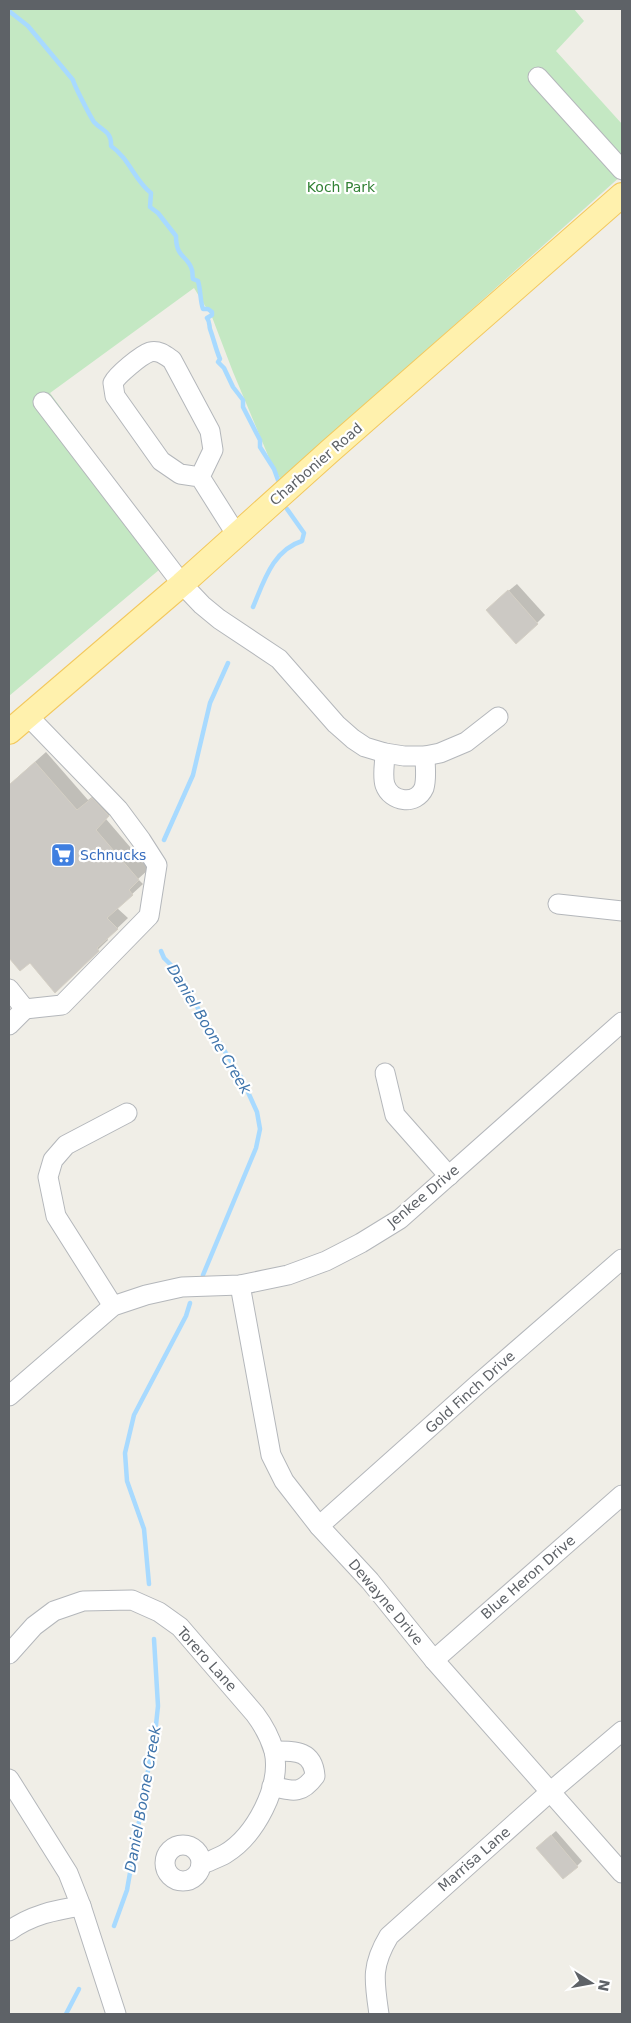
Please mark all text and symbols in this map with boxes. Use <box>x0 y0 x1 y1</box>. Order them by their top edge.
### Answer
park label: Koch Park <box>307 179 376 195</box>
street label: Charbonier Road <box>267 420 365 508</box>
supermarket icon: Schnucks <box>50 842 76 868</box>
place label: Schnucks <box>80 847 146 863</box>
water label: Daniel Boone Creek <box>163 961 256 1098</box>
street label: Jenkee Drive <box>383 1162 462 1231</box>
street label: Gold Finch Drive <box>422 1348 518 1436</box>
street label: Blue Heron Drive <box>478 1532 578 1622</box>
street label: Dewayne Drive <box>345 1556 427 1648</box>
street label: Torero Lane <box>173 1623 240 1695</box>
water label: Daniel Boone Creek <box>121 1723 165 1874</box>
street label: Marrisa Lane <box>435 1823 513 1895</box>
north arrow <box>566 1958 616 2008</box>
text: N <box>595 1978 613 1993</box>

